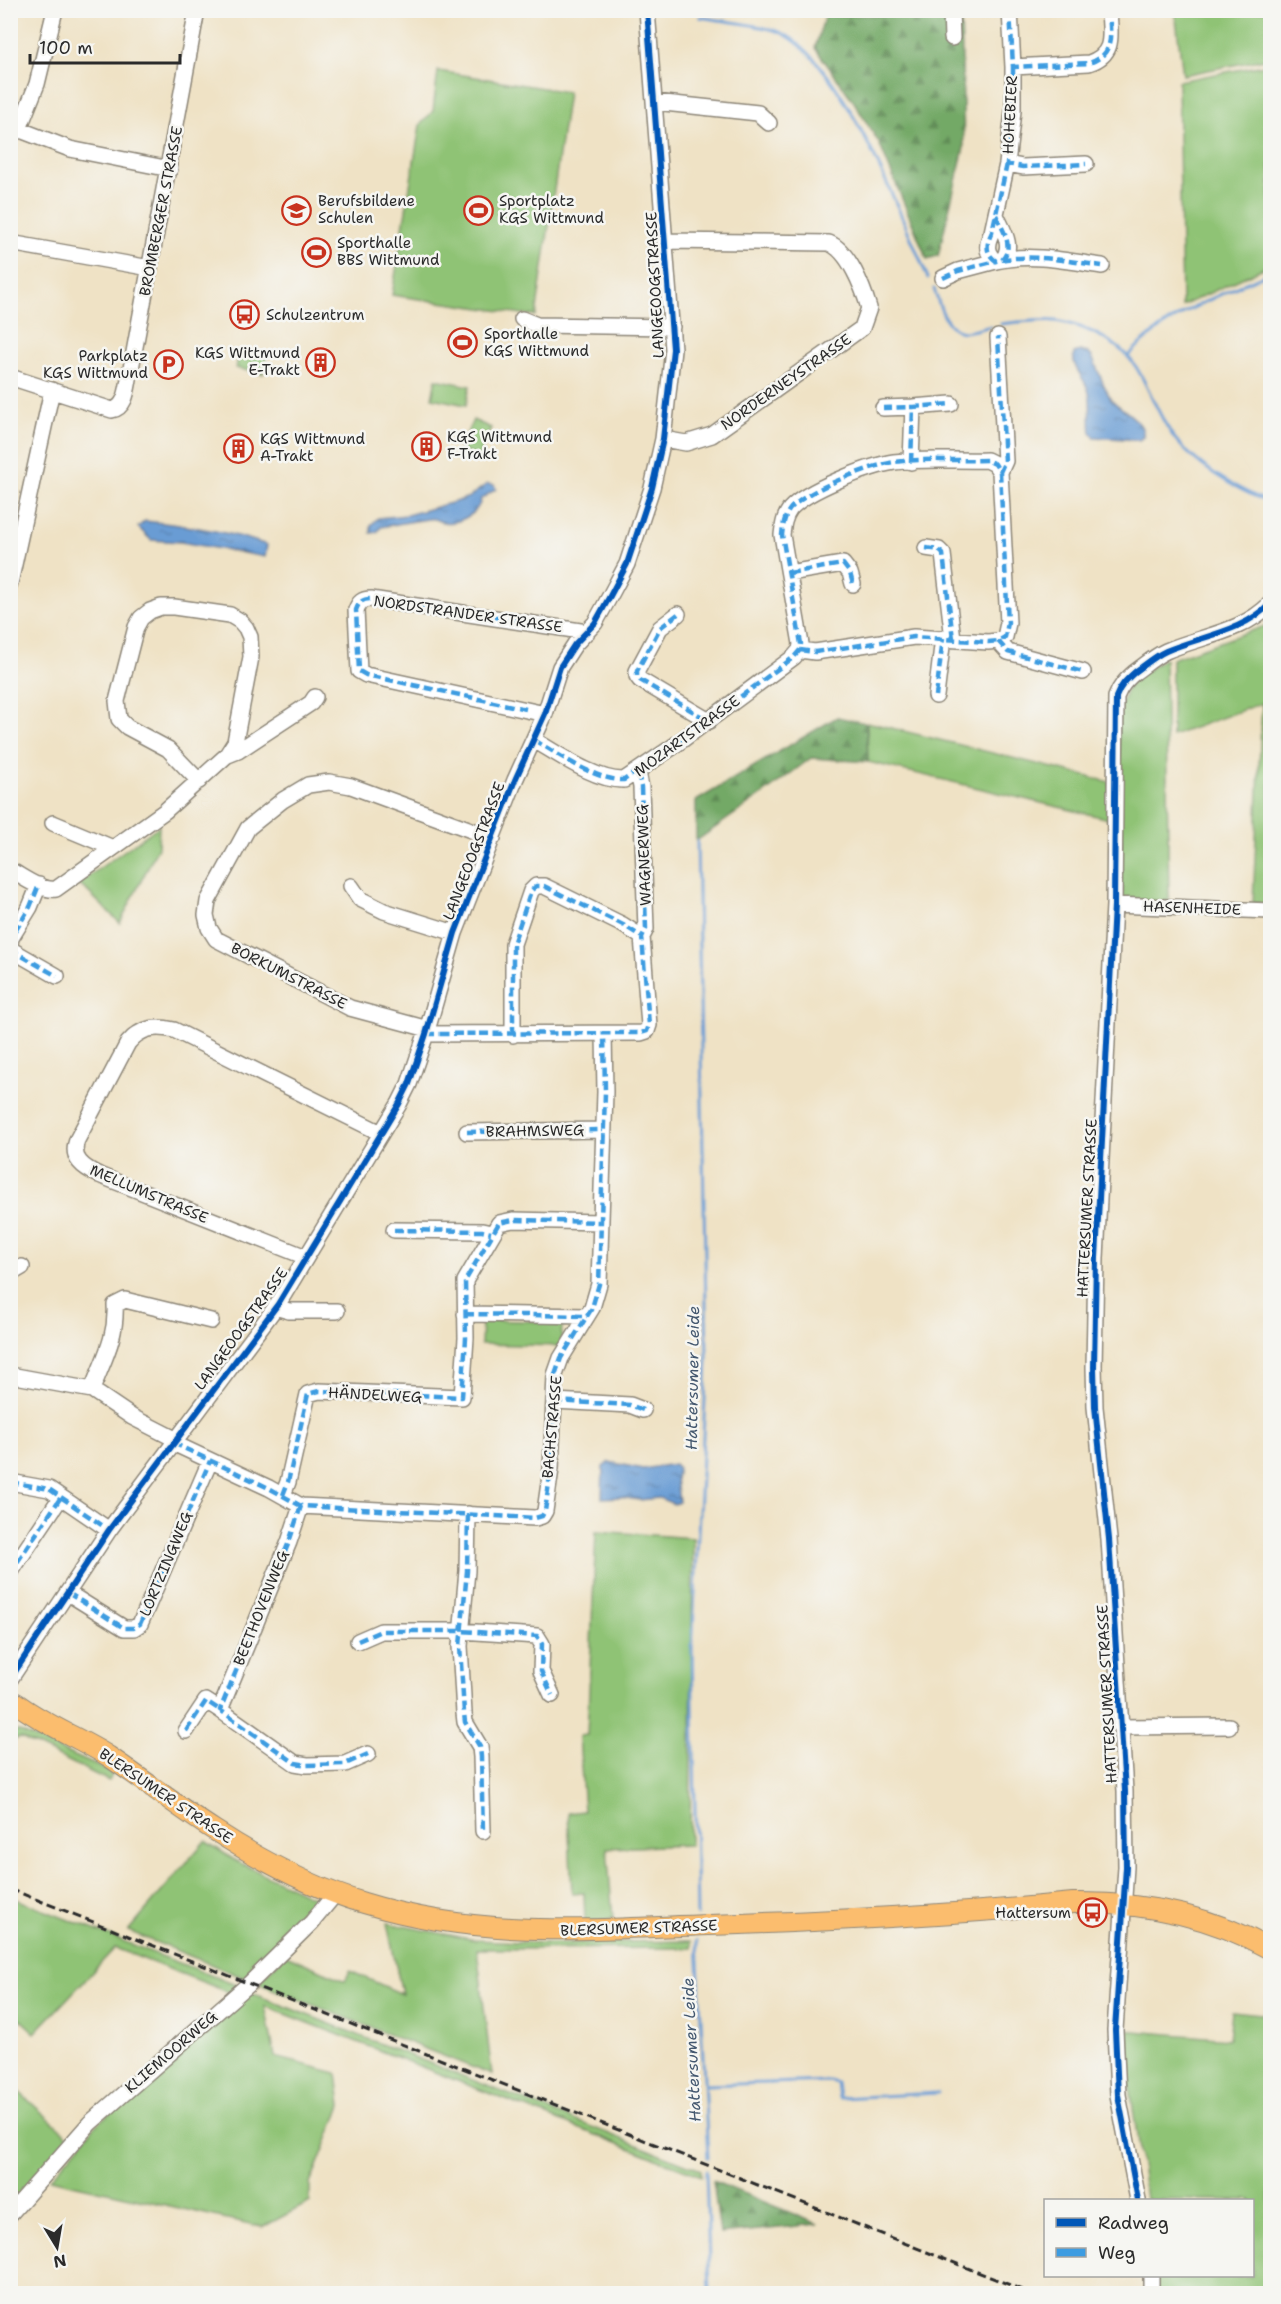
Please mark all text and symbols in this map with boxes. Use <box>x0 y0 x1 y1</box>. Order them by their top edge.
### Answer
scale bar <box>30 27 180 65</box>
text: 100 m <box>39 36 93 60</box>
street label: HOHEBIER <box>998 75 1022 155</box>
street label: BROMBERGER STRASSE <box>135 124 187 298</box>
place label: Berufsbildene Schulen <box>318 191 415 228</box>
place label: Sportplatz KGS Wittmund <box>499 191 605 228</box>
school or university icon: Berufsbildene Schulen <box>281 194 313 226</box>
sports icon: Sportplatz KGS Wittmund <box>462 194 494 226</box>
street label: LANGEOOGSTRASSE <box>641 211 669 359</box>
place label: Sporthalle BBS Wittmund <box>337 233 440 270</box>
sports icon: Sporthalle BBS Wittmund <box>300 236 332 268</box>
bus stop icon: Schulzentrum <box>229 299 261 331</box>
place label: Schulzentrum <box>266 305 364 325</box>
place label: Sporthalle KGS Wittmund <box>484 324 590 361</box>
sports icon: Sporthalle KGS Wittmund <box>447 327 479 359</box>
street label: NORDERNEYSTRASSE <box>717 329 855 435</box>
place label: KGS Wittmund E-Trakt <box>195 343 300 380</box>
place label: Parkplatz KGS Wittmund <box>43 346 148 383</box>
building icon: KGS Wittmund E-Trakt <box>305 346 337 378</box>
parking icon: Parkplatz KGS Wittmund <box>153 349 185 381</box>
place label: KGS Wittmund F-Trakt <box>447 427 553 464</box>
place label: KGS Wittmund A-Trakt <box>260 429 366 466</box>
building icon: KGS Wittmund F-Trakt <box>410 430 442 462</box>
building icon: KGS Wittmund A-Trakt <box>223 432 255 464</box>
street label: NORDSTRANDER STRASSE <box>372 591 564 637</box>
street label: MOZARTSTRASSE <box>630 691 744 781</box>
street label: LANGEOOGSTRASSE <box>438 779 510 923</box>
street label: WAGNERWEG <box>632 804 656 906</box>
street label: HASENHEIDE <box>1143 896 1241 920</box>
street label: BORKUMSTRASSE <box>228 938 350 1014</box>
street label: HATTERSUMER STRASSE <box>1072 1118 1102 1298</box>
street label: BRAHMSWEG <box>486 1120 584 1142</box>
street label: MELLUMSTRASSE <box>87 1160 211 1228</box>
street label: LANGEOOGSTRASSE <box>190 1264 292 1394</box>
water label: Hattersumer Leide <box>681 1306 704 1450</box>
street label: BACHSTRASSE <box>538 1375 566 1479</box>
street label: HÄNDELWEG <box>328 1383 422 1407</box>
street label: LORTZINGWEG <box>135 1508 197 1620</box>
street label: BEETHOVENWEG <box>229 1547 293 1669</box>
street label: HATTERSUMER STRASSE <box>1092 1604 1122 1784</box>
street label: BLERSUMER STRASSE <box>95 1744 237 1848</box>
bus stop icon: Hattersum <box>1076 1897 1108 1929</box>
place label: Hattersum <box>995 1903 1071 1923</box>
street label: BLERSUMER STRASSE <box>560 1915 718 1941</box>
water label: Hattersumer Leide <box>677 1977 706 2123</box>
street label: KLIEMOORWEG <box>121 2006 221 2098</box>
legend <box>1044 2199 1254 2277</box>
text: Radweg <box>1098 2211 1169 2235</box>
north arrow <box>27 2217 87 2277</box>
text: Weg <box>1098 2241 1136 2265</box>
text: N <box>52 2250 68 2273</box>

